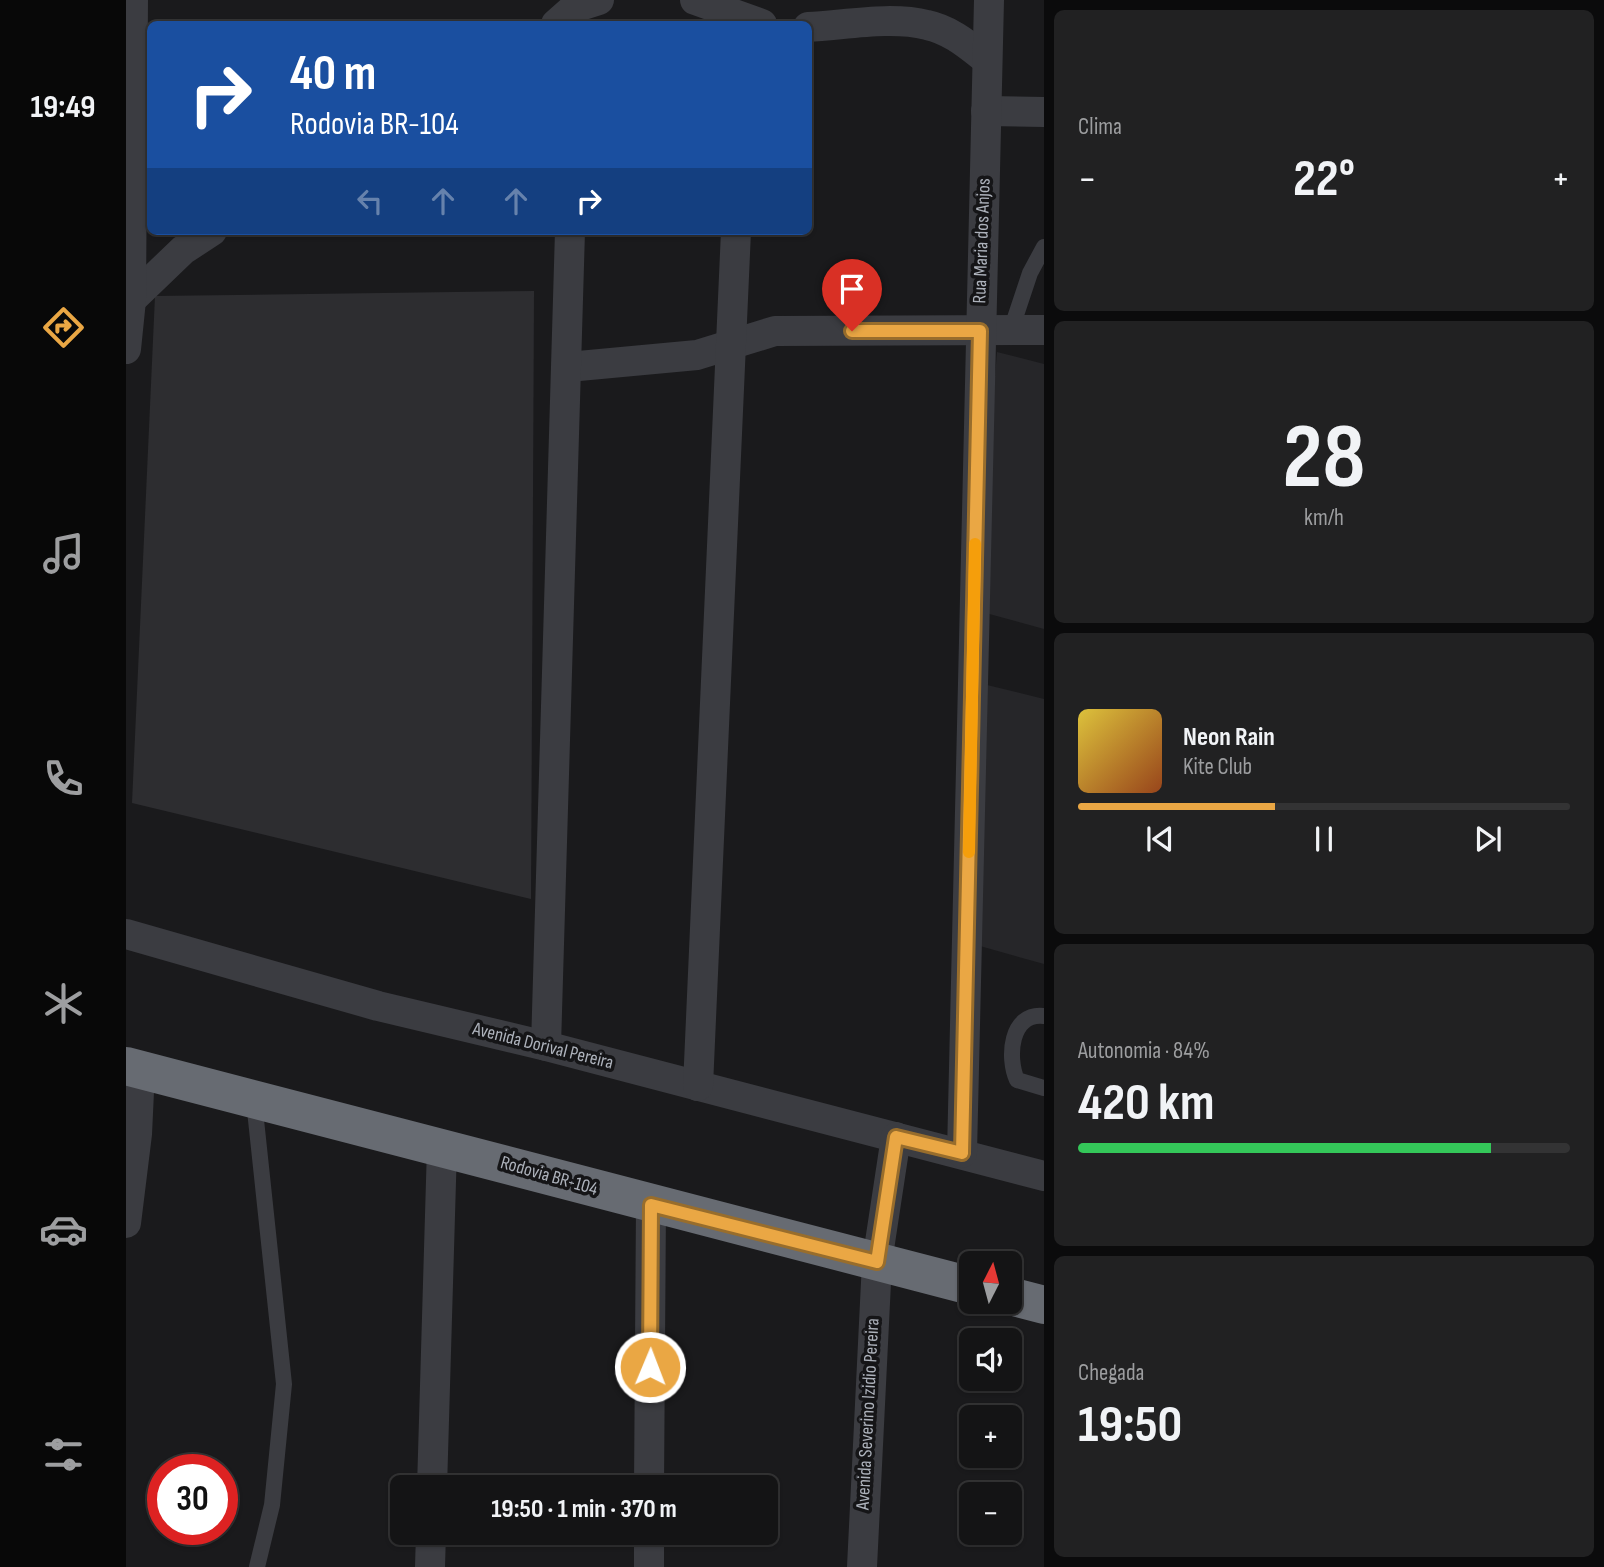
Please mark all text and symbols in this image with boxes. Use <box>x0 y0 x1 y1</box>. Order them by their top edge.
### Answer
text: 40 m <box>290 45 376 104</box>
icon: right <box>175 49 266 140</box>
text: 19:49 <box>31 88 95 127</box>
text: Rodovia BR-104 <box>290 105 459 144</box>
text: Clima <box>1078 113 1122 141</box>
text: 22° <box>1293 148 1355 211</box>
text: − <box>1078 157 1097 202</box>
text: + <box>1551 157 1570 202</box>
street label: Rua Maria dos Anjos <box>968 178 996 304</box>
icon: left <box>351 182 389 220</box>
icon: ahead <box>424 182 462 220</box>
icon: ahead <box>497 182 535 220</box>
icon: right <box>570 182 608 220</box>
pin <box>822 259 882 331</box>
icon: arrive <box>833 270 871 308</box>
icon: directions <box>39 303 88 352</box>
text: 28 <box>1283 404 1365 513</box>
text: km/h <box>1304 504 1344 532</box>
icon: music <box>39 529 88 578</box>
text: Neon Rain <box>1183 722 1275 753</box>
text: Kite Club <box>1183 753 1252 781</box>
icon: phone <box>39 754 88 803</box>
icon: previous <box>1141 820 1179 858</box>
icon: pause <box>1305 820 1343 858</box>
icon: next <box>1469 820 1507 858</box>
icon: climate <box>39 979 88 1028</box>
street label: Avenida Dorival Pereira <box>469 1017 616 1075</box>
text: Autonomia · 84% <box>1078 1037 1210 1065</box>
text: 420 km <box>1078 1072 1214 1135</box>
street label: Rodovia BR-104 <box>498 1151 600 1201</box>
icon: car <box>39 1205 88 1254</box>
north arrow <box>959 1251 1022 1314</box>
map controls <box>959 1251 1022 1545</box>
street label: Avenida Severino Izidio Pereira <box>851 1317 885 1512</box>
button: sound <box>959 1328 1022 1391</box>
position arrow <box>613 1330 687 1404</box>
text: Chegada <box>1078 1359 1144 1387</box>
text: 19:50 <box>1078 1394 1182 1457</box>
button: + <box>959 1405 1022 1468</box>
icon: filters <box>39 1430 88 1479</box>
speed limit sign: 30 <box>147 1454 238 1545</box>
button: − <box>959 1482 1022 1545</box>
text: 19:50 · 1 min · 370 m <box>491 1494 677 1525</box>

